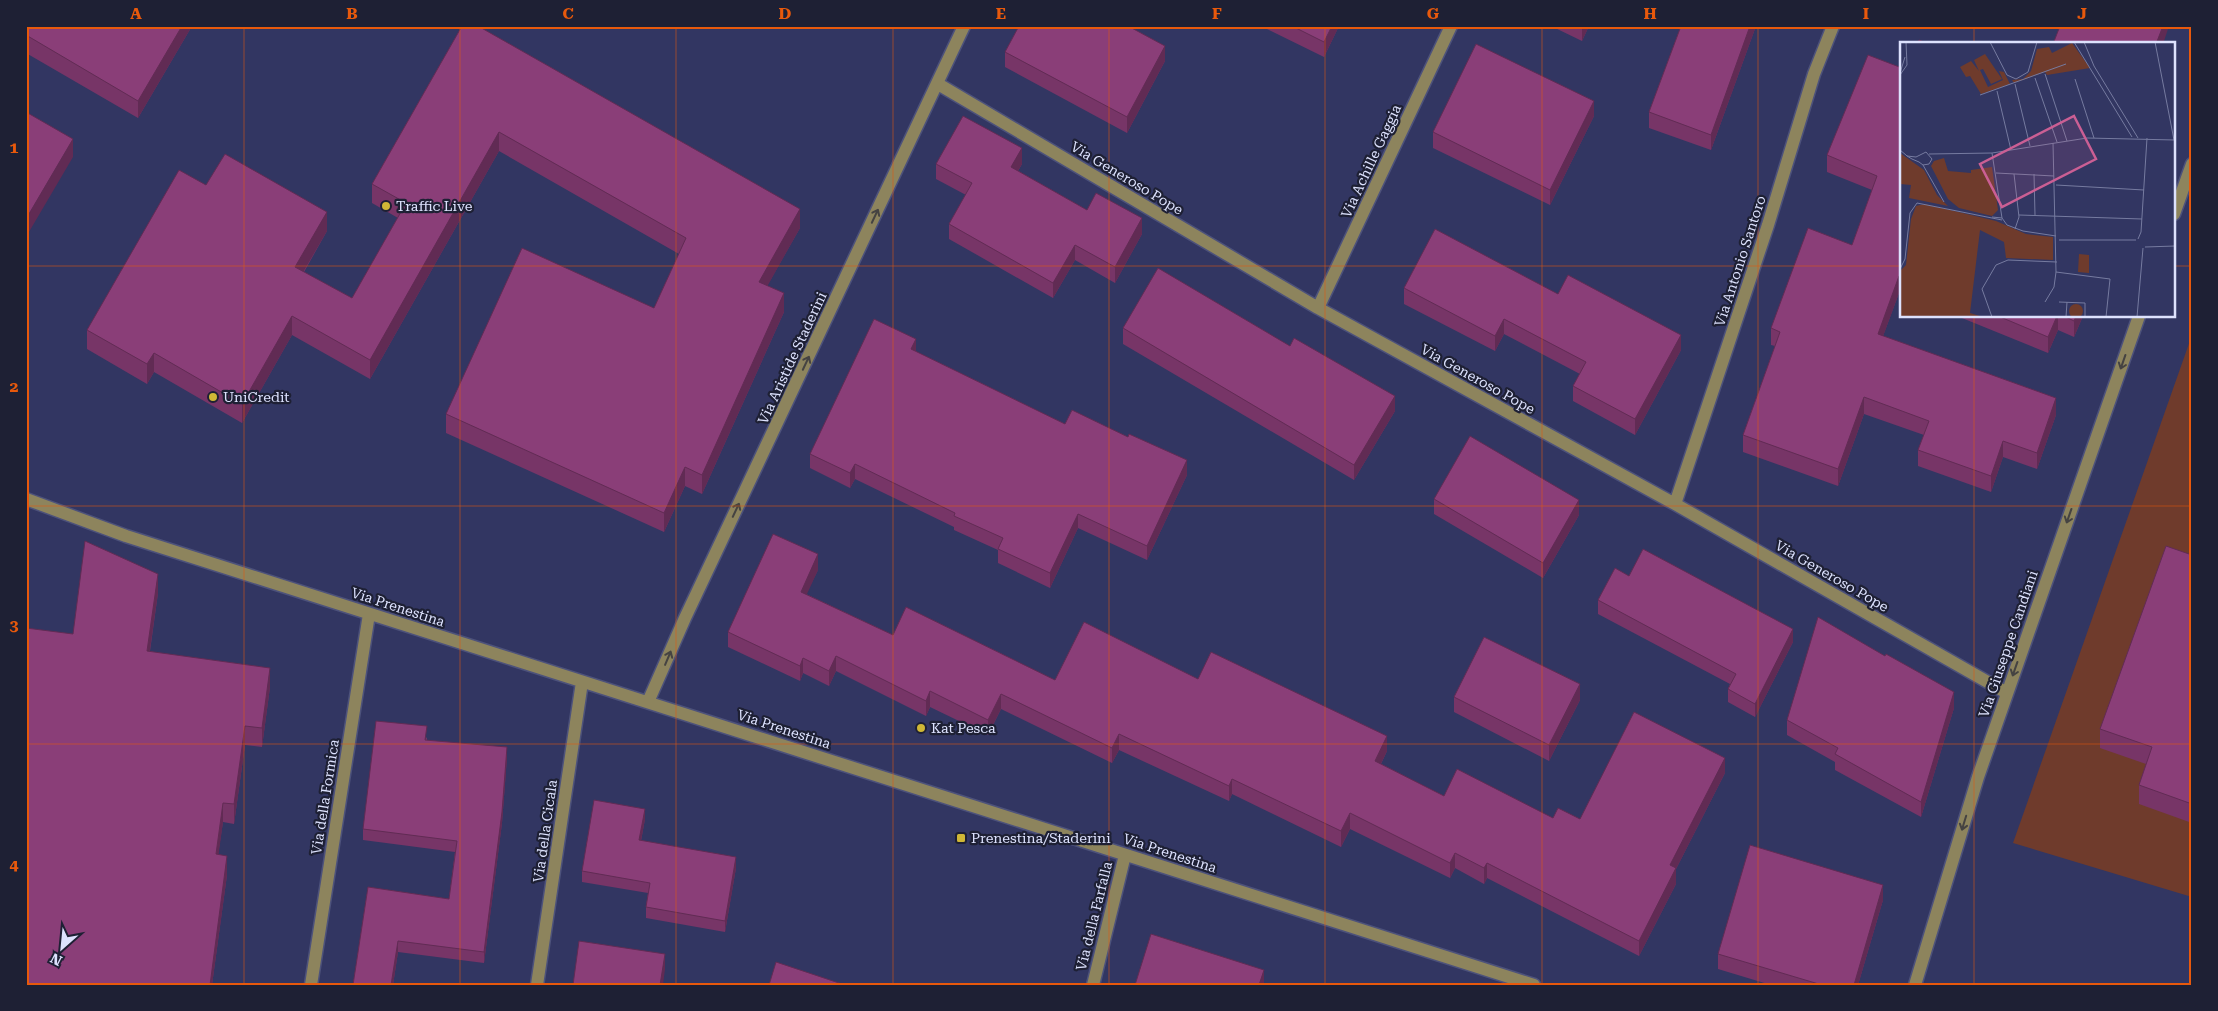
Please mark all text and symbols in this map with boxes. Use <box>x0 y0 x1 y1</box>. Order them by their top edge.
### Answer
text: A <box>130 4 142 23</box>
text: B <box>346 4 358 23</box>
text: C <box>562 4 574 23</box>
text: D <box>779 4 792 23</box>
text: E <box>996 4 1006 23</box>
text: F <box>1212 4 1222 23</box>
text: G <box>1427 4 1440 23</box>
text: H <box>1643 4 1657 23</box>
text: I <box>1863 4 1869 23</box>
text: J <box>2077 4 2087 23</box>
inset map <box>1900 42 2176 318</box>
street label: Via Achille Gaggia <box>1338 101 1404 220</box>
text: 1 <box>10 138 19 157</box>
street label: Via Generoso Pope <box>1068 138 1186 218</box>
street label: Via Antonio Santoro <box>1711 193 1769 329</box>
place label: Traffic Live <box>396 198 473 214</box>
marker: Traffic Live <box>380 200 392 212</box>
one-way arrow <box>871 209 881 224</box>
street label: Via Aristide Staderini <box>754 289 830 426</box>
street label: Via Generoso Pope <box>1418 341 1538 417</box>
one-way arrow <box>2117 354 2127 370</box>
one-way arrow <box>802 356 811 371</box>
text: 2 <box>10 377 19 396</box>
place label: UniCredit <box>223 389 290 405</box>
marker: UniCredit <box>207 391 219 403</box>
one-way arrow <box>732 503 741 518</box>
one-way arrow <box>2064 507 2073 523</box>
street label: Via Generoso Pope <box>1773 537 1892 615</box>
street label: Via Giuseppe Candiani <box>1975 568 2041 720</box>
street label: Via Prenestina <box>349 584 447 630</box>
text: 3 <box>10 616 19 635</box>
one-way arrow <box>664 651 673 666</box>
one-way arrow <box>2010 661 2020 677</box>
street label: Via Prenestina <box>735 706 833 752</box>
place label: Kat Pesca <box>931 720 996 736</box>
marker: Kat Pesca <box>915 722 927 734</box>
street label: Via della Formica <box>308 738 342 856</box>
street label: Via della Cicala <box>530 778 560 883</box>
one-way arrow <box>1958 815 1968 831</box>
place label: Prenestina/Staderini <box>971 830 1111 846</box>
street label: Via Prenestina <box>1121 830 1219 876</box>
marker: Prenestina/Staderini <box>955 832 967 844</box>
text: 4 <box>10 855 19 874</box>
street label: Via della Farfalla <box>1073 859 1115 972</box>
north arrow <box>38 924 88 974</box>
text: N <box>47 950 65 969</box>

